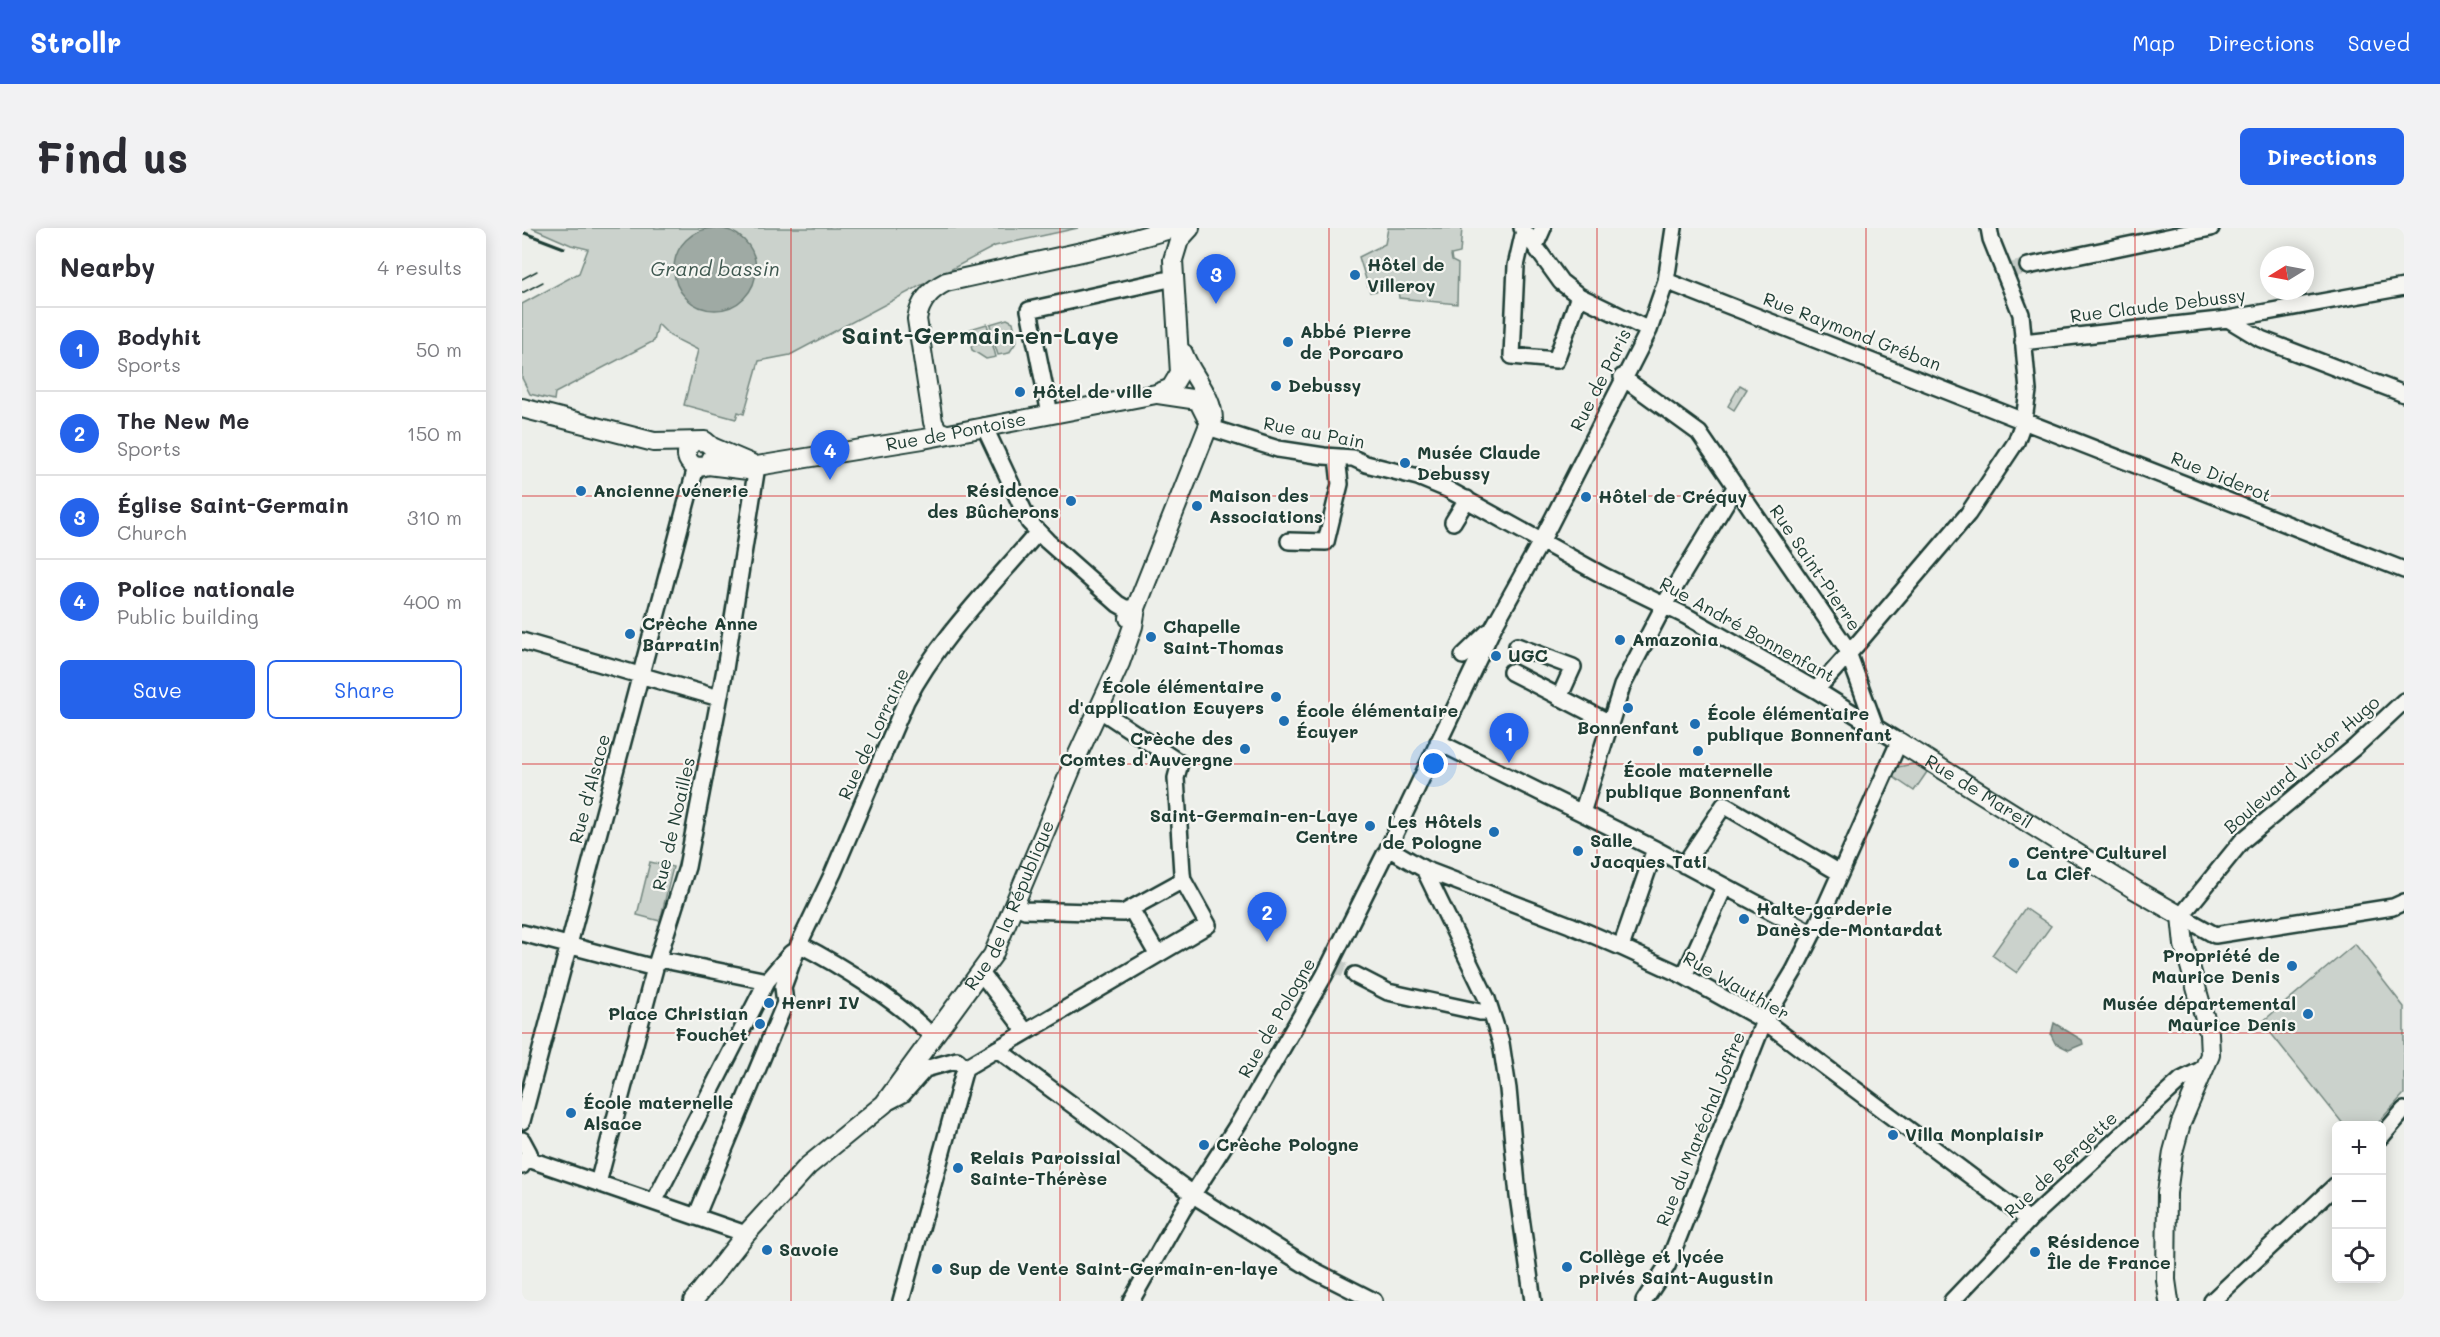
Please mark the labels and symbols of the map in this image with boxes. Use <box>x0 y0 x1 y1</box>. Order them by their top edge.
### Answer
north arrow <box>2260 246 2314 300</box>
place label: Hôtel de Villeroy <box>1367 252 1445 297</box>
pin: 3 <box>1196 254 1236 304</box>
water label: Grand bassin <box>650 255 780 281</box>
marker: Hôtel de Villeroy <box>1348 268 1362 282</box>
street label: Rue Claude Debussy <box>2069 282 2247 328</box>
street label: Rue Raymond Gréban <box>1760 286 1945 376</box>
district label: Saint-Germain-en-Laye <box>841 319 1119 350</box>
place label: Abbé Pierre de Porcaro <box>1300 319 1412 364</box>
street label: Rue de Paris <box>1564 324 1636 435</box>
marker: Abbé Pierre de Porcaro <box>1281 335 1295 349</box>
place label: Debussy <box>1288 373 1362 397</box>
place label: Hôtel de ville <box>1032 379 1153 403</box>
marker: Debussy <box>1269 379 1283 393</box>
marker: Hôtel de ville <box>1013 385 1027 399</box>
street label: Rue de Pontoise <box>884 406 1028 456</box>
street label: Rue au Pain <box>1261 410 1367 454</box>
pin: 4 <box>810 430 850 480</box>
place label: Musée Claude Debussy <box>1417 440 1541 485</box>
street label: Rue Diderot <box>2168 445 2275 507</box>
marker: Musée Claude Debussy <box>1398 456 1412 470</box>
place label: Ancienne vénerie <box>593 478 749 502</box>
place label: Résidence des Bûcherons <box>927 478 1059 523</box>
place label: Maison des Associations <box>1209 483 1323 528</box>
marker: Ancienne vénerie <box>574 484 588 498</box>
place label: Hôtel de Créquy <box>1598 484 1747 508</box>
marker: Hôtel de Créquy <box>1579 490 1593 504</box>
marker: Résidence des Bûcherons <box>1064 494 1078 508</box>
marker: Maison des Associations <box>1190 499 1204 513</box>
street label: Rue Saint-Pierre <box>1765 500 1867 635</box>
street label: Rue André Bonnenfant <box>1655 571 1839 687</box>
place label: Crèche Anne Barratin <box>642 611 758 656</box>
place label: Chapelle Saint-Thomas <box>1163 614 1284 659</box>
marker: Crèche Anne Barratin <box>623 627 637 641</box>
place label: Amazonia <box>1632 627 1718 651</box>
marker: Chapelle Saint-Thomas <box>1144 630 1158 644</box>
marker: Amazonia <box>1613 633 1627 647</box>
place label: UGC <box>1508 643 1548 667</box>
marker: UGC <box>1489 649 1503 663</box>
street label: Rue de Lorraine <box>832 664 914 803</box>
place label: École élémentaire d'application Ecuyers <box>1068 674 1264 719</box>
marker: École élémentaire d'application Ecuyers <box>1269 690 1283 704</box>
street label: Boulevard Victor Hugo <box>2218 690 2385 839</box>
place label: École élémentaire Écuyer <box>1296 698 1458 743</box>
marker: Bonnenfant <box>1621 701 1635 715</box>
place label: École élémentaire publique Bonnenfant <box>1707 701 1892 746</box>
marker: École élémentaire Écuyer <box>1277 714 1291 728</box>
pin: 1 <box>1490 714 1528 763</box>
place label: Bonnenfant <box>1577 715 1679 739</box>
marker: École élémentaire publique Bonnenfant <box>1688 717 1702 731</box>
place label: Crèche des Comtes d'Auvergne <box>1059 726 1233 771</box>
street label: Rue d'Alsace <box>563 731 615 846</box>
marker: Crèche des Comtes d'Auvergne <box>1238 742 1252 756</box>
marker: École maternelle publique Bonnenfant <box>1691 744 1705 758</box>
street label: Rue de Mareil <box>1921 748 2038 834</box>
your location <box>1419 749 1448 778</box>
street label: Rue de Noailles <box>646 755 700 893</box>
place label: École maternelle publique Bonnenfant <box>1605 758 1791 803</box>
place label: Saint-Germain-en-Laye Centre <box>1150 803 1358 848</box>
place label: Les Hôtels de Pologne <box>1383 809 1482 854</box>
street label: Rue de la République <box>958 816 1059 995</box>
marker: Saint-Germain-en-Laye Centre <box>1363 819 1377 833</box>
marker: Les Hôtels de Pologne <box>1487 825 1501 839</box>
place label: Salle Jacques Tati <box>1590 828 1708 873</box>
place label: Centre Culturel La Clef <box>2026 840 2167 885</box>
marker: Salle Jacques Tati <box>1571 844 1585 858</box>
marker: Centre Culturel La Clef <box>2007 856 2021 870</box>
pin: 2 <box>1248 892 1286 942</box>
place label: Halte-garderie Danès-de-Montardat <box>1756 896 1942 941</box>
marker: Halte-garderie Danès-de-Montardat <box>1737 912 1751 926</box>
place label: Propriété de Maurice Denis <box>2152 943 2280 988</box>
street label: Rue Wauthier <box>1679 945 1794 1025</box>
street label: Rue de Pologne <box>1232 953 1320 1082</box>
marker: Propriété de Maurice Denis <box>2285 959 2299 973</box>
place label: Henri IV <box>781 990 860 1014</box>
place label: Musée départemental Maurice Denis <box>2102 991 2296 1036</box>
marker: Henri IV <box>762 996 776 1010</box>
place label: Place Christian Fouchet <box>608 1001 748 1046</box>
marker: Musée départemental Maurice Denis <box>2301 1007 2315 1021</box>
marker: Place Christian Fouchet <box>753 1017 767 1031</box>
street label: Rue du Maréchal Joffre <box>1650 1028 1750 1230</box>
place label: École maternelle Alsace <box>583 1090 733 1135</box>
marker: École maternelle Alsace <box>564 1106 578 1120</box>
street label: Rue de Bergette <box>1999 1106 2122 1223</box>
place label: Villa Monplaisir <box>1905 1122 2044 1146</box>
marker: Villa Monplaisir <box>1886 1128 1900 1142</box>
place label: Crèche Pologne <box>1216 1132 1359 1156</box>
marker: Crèche Pologne <box>1197 1138 1211 1152</box>
place label: Relais Paroissial Sainte-Thérèse <box>970 1145 1121 1190</box>
marker: Relais Paroissial Sainte-Thérèse <box>951 1161 965 1175</box>
place label: Résidence Île de France <box>2047 1229 2171 1274</box>
place label: Savoie <box>779 1237 839 1261</box>
marker: Savoie <box>760 1243 774 1257</box>
place label: Collège et lycée privés Saint-Augustin <box>1579 1244 1773 1289</box>
marker: Résidence Île de France <box>2028 1245 2042 1259</box>
place label: Sup de Vente Saint-Germain-en-laye <box>949 1256 1278 1280</box>
marker: Collège et lycée privés Saint-Augustin <box>1560 1260 1574 1274</box>
marker: Sup de Vente Saint-Germain-en-laye <box>930 1262 944 1276</box>

